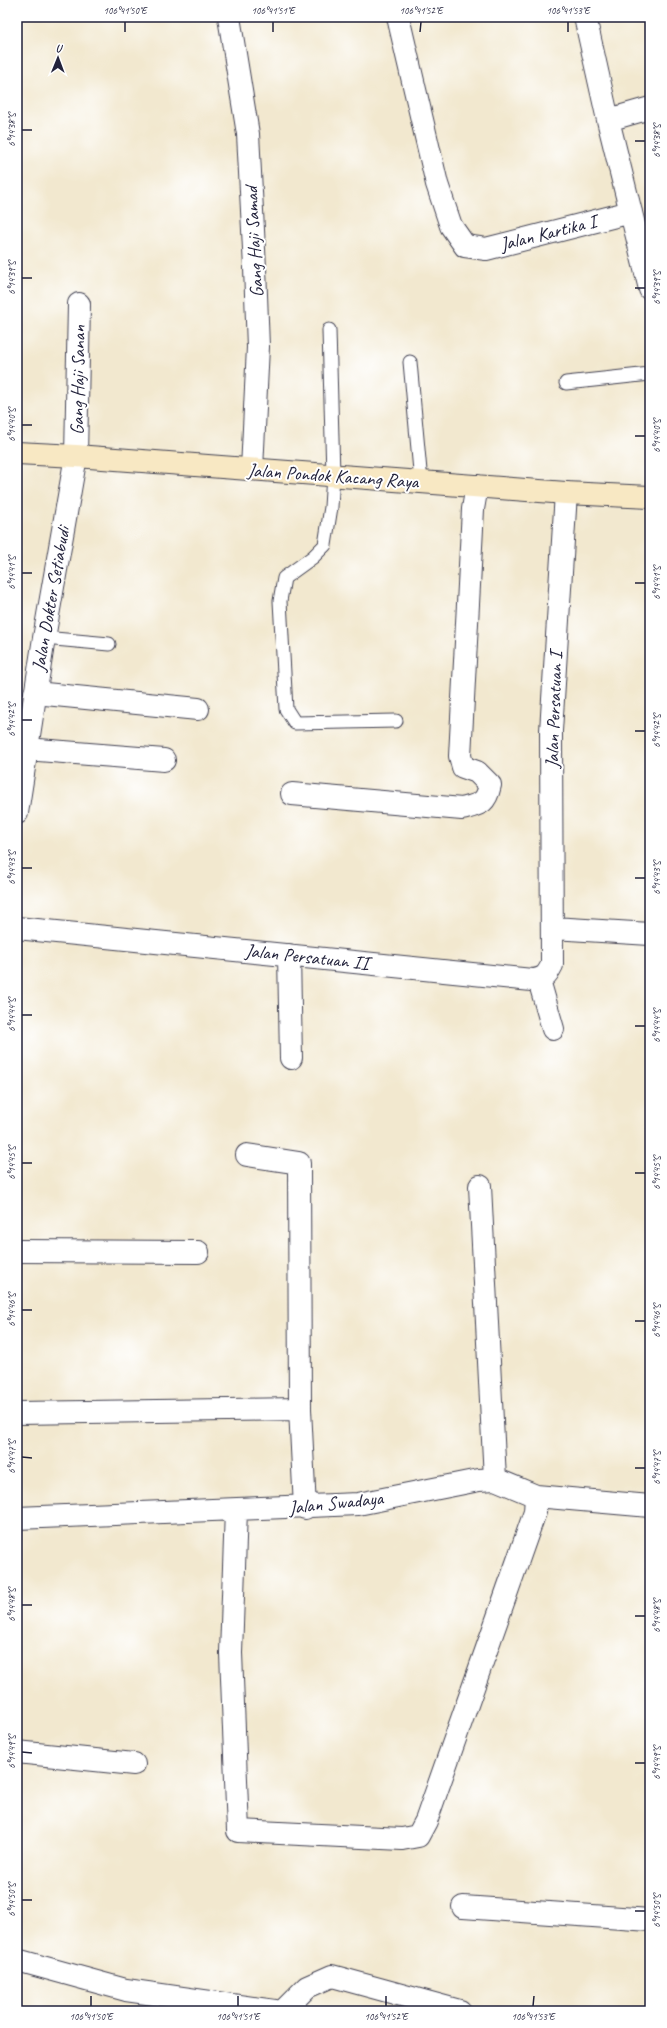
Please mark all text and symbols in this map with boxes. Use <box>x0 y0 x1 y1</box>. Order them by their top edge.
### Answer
text: 106°41'50"E <box>103 4 148 17</box>
text: 106°41'51"E <box>251 4 296 17</box>
text: 106°41'52"E <box>399 4 444 17</box>
text: 106°41'53"E <box>546 4 591 17</box>
north arrow <box>38 38 78 78</box>
text: U <box>55 41 64 55</box>
text: 6°14'38"S <box>5 111 18 147</box>
text: 6°14'38"S <box>650 122 663 158</box>
street label: Gang Haji Samad <box>239 183 269 298</box>
street label: Jalan Kartika I <box>497 208 603 257</box>
text: 6°14'39"S <box>5 259 18 295</box>
text: 6°14'39"S <box>650 269 663 305</box>
street label: Gang Haji Sanan <box>65 325 91 435</box>
text: 6°14'40"S <box>5 406 18 442</box>
text: 6°14'40"S <box>650 417 663 453</box>
street label: Jalan Pondok Kacang Raya <box>246 458 421 494</box>
street label: Jalan Dokter Setiabudi <box>26 522 76 674</box>
text: 6°14'41"S <box>5 554 18 590</box>
text: 6°14'41"S <box>650 564 663 600</box>
street label: Jalan Persatuan I <box>540 647 568 769</box>
text: 6°14'42"S <box>5 701 18 737</box>
text: 6°14'42"S <box>650 712 663 748</box>
text: 6°14'43"S <box>5 849 18 885</box>
text: 6°14'43"S <box>650 859 663 895</box>
street label: Jalan Persatuan II <box>243 938 374 976</box>
text: 6°14'44"S <box>5 996 18 1032</box>
text: 6°14'44"S <box>650 1007 663 1043</box>
text: 6°14'45"S <box>5 1144 18 1180</box>
text: 6°14'45"S <box>650 1154 663 1190</box>
text: 6°14'46"S <box>5 1291 18 1327</box>
text: 6°14'46"S <box>650 1302 663 1338</box>
text: 6°14'47"S <box>5 1438 18 1474</box>
text: 6°14'47"S <box>650 1449 663 1485</box>
street label: Jalan Swadaya <box>287 1486 386 1520</box>
text: 6°14'48"S <box>5 1586 18 1622</box>
text: 6°14'48"S <box>650 1597 663 1633</box>
text: 6°14'49"S <box>5 1733 18 1769</box>
text: 6°14'49"S <box>650 1744 663 1780</box>
text: 6°14'50"S <box>5 1881 18 1917</box>
text: 6°14'50"S <box>650 1892 663 1928</box>
text: 106°41'50"E <box>69 2010 114 2023</box>
text: 106°41'51"E <box>216 2010 261 2023</box>
text: 106°41'52"E <box>364 2010 409 2023</box>
text: 106°41'53"E <box>511 2010 556 2023</box>

